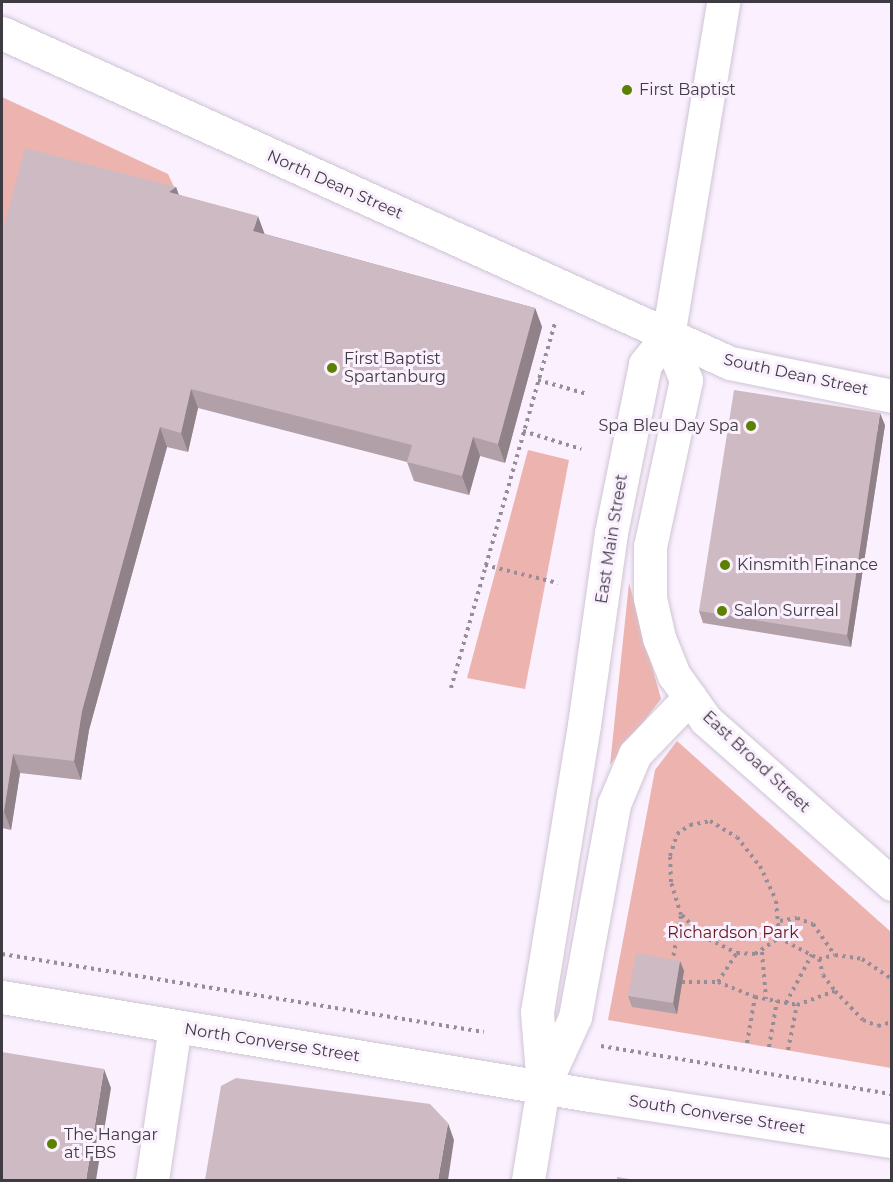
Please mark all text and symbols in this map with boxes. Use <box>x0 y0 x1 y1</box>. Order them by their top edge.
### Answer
place label: First Baptist <box>639 80 736 100</box>
marker: First Baptist <box>620 83 634 97</box>
street label: North Dean Street <box>264 146 406 224</box>
place label: First Baptist Spartanburg <box>344 349 446 387</box>
street label: South Dean Street <box>722 350 870 400</box>
marker: First Baptist Spartanburg <box>325 361 339 375</box>
place label: Spa Bleu Day Spa <box>598 416 739 436</box>
marker: Spa Bleu Day Spa <box>744 419 758 433</box>
street label: East Main Street <box>592 473 632 605</box>
place label: Kinsmith Finance <box>737 555 878 575</box>
marker: Kinsmith Finance <box>718 558 732 572</box>
place label: Salon Surreal <box>734 601 839 621</box>
marker: Salon Surreal <box>715 604 729 618</box>
street label: East Broad Street <box>698 707 814 817</box>
park label: Richardson Park <box>667 923 799 943</box>
street label: North Converse Street <box>183 1020 361 1066</box>
street label: South Converse Street <box>627 1092 807 1138</box>
place label: The Hangar at FBS <box>64 1125 158 1163</box>
marker: The Hangar at FBS <box>45 1137 59 1151</box>

